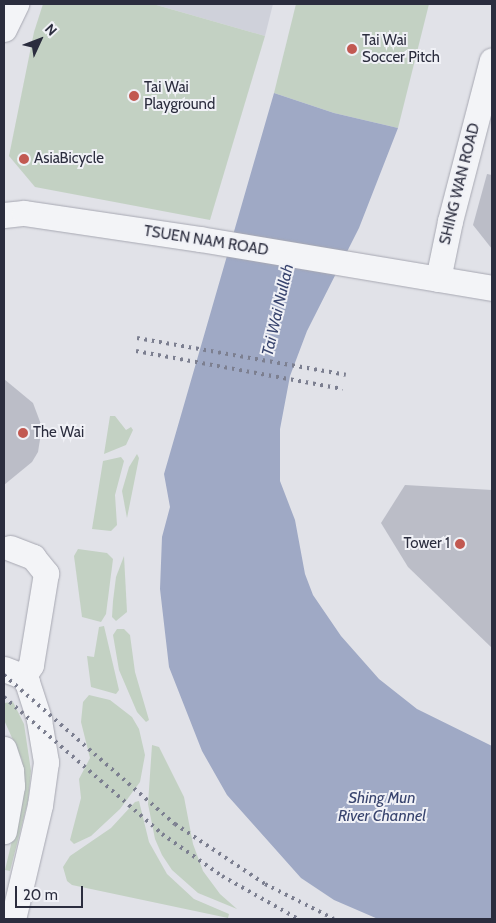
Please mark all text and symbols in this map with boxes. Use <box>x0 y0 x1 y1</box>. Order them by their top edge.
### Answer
north arrow <box>15 15 65 65</box>
text: N <box>41 20 61 40</box>
place label: Tai Wai Soccer Pitch <box>362 31 440 66</box>
marker: Tai Wai Soccer Pitch <box>346 43 358 55</box>
place label: Tai Wai Playground <box>144 78 215 113</box>
marker: Tai Wai Playground <box>128 90 140 102</box>
street label: SHING WAN ROAD <box>436 121 484 247</box>
place label: AsiaBicycle <box>34 150 104 168</box>
marker: AsiaBicycle <box>18 153 30 165</box>
street label: TSUEN NAM ROAD <box>142 222 270 260</box>
water label: Tai Wai Nullah <box>258 262 298 358</box>
place label: The Wai <box>33 424 84 442</box>
marker: The Wai <box>17 427 29 439</box>
place label: Tower 1 <box>404 535 450 553</box>
marker: Tower 1 <box>454 538 466 550</box>
water label: Shing Mun River Channel <box>338 788 426 826</box>
scale bar <box>18 876 85 908</box>
text: 20 m <box>23 886 58 904</box>

